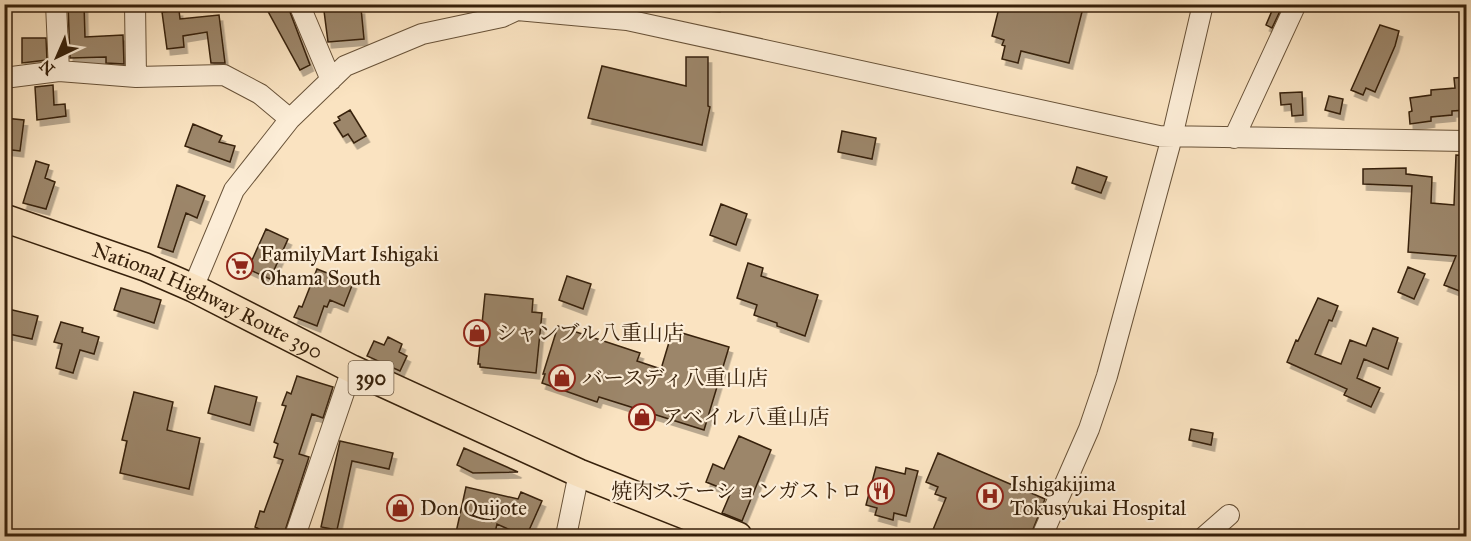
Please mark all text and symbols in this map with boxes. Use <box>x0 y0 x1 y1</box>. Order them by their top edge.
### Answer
north arrow <box>27 27 87 87</box>
text: N <box>35 56 58 79</box>
street label: National Highway Route 390 <box>89 237 327 365</box>
place label: FamilyMart Ishigaki Ohama South <box>260 241 439 291</box>
supermarket icon: FamilyMart Ishigaki Ohama South <box>225 251 255 281</box>
shop icon: シャンブル八重山店 <box>462 318 492 348</box>
place label: シャンブル八重山店 <box>496 320 684 346</box>
road number: 390 <box>348 361 394 395</box>
shop icon: バースディ八重山店 <box>547 363 577 393</box>
place label: バースディ八重山店 <box>582 365 768 391</box>
shop icon: アベイル八重山店 <box>627 402 657 432</box>
place label: アベイル八重山店 <box>662 404 829 430</box>
place label: Ishigakijima Tokusyukai Hospital <box>1010 471 1187 521</box>
restaurant icon: 焼肉ステーションガストロ <box>866 476 896 506</box>
place label: 焼肉ステーションガストロ <box>611 478 862 504</box>
hospital icon: Ishigakijima Tokusyukai Hospital <box>975 481 1005 511</box>
shop icon: Don Quijote <box>385 493 415 523</box>
place label: Don Quijote <box>420 495 527 521</box>

